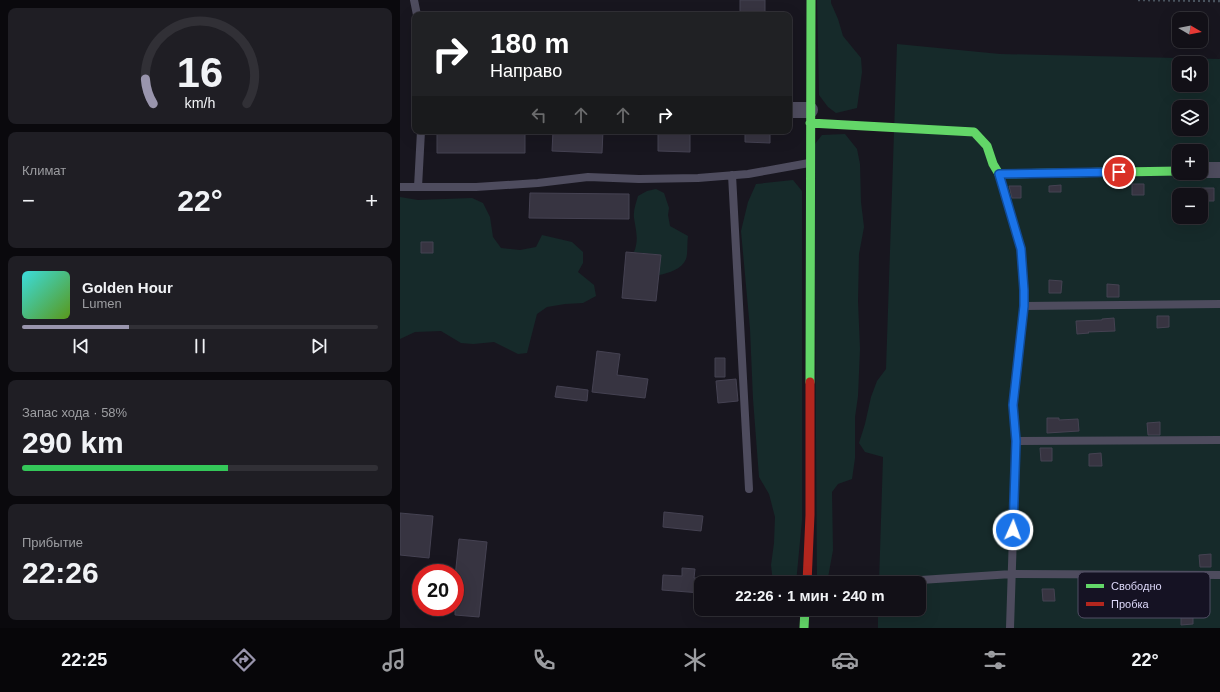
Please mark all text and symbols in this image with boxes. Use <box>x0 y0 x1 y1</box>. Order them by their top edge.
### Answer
north arrow <box>1172 12 1208 48</box>
map controls <box>1172 12 1208 224</box>
icon: right <box>424 28 476 80</box>
text: 180 m <box>490 28 569 59</box>
text: 16 <box>177 49 223 96</box>
button: sound <box>1172 56 1208 92</box>
text: Направо <box>490 61 562 81</box>
text: km/h <box>185 95 216 111</box>
button: layers <box>1172 100 1208 136</box>
icon: left <box>528 104 550 126</box>
icon: ahead <box>570 104 592 126</box>
icon: ahead <box>612 104 634 126</box>
icon: right <box>654 104 676 126</box>
button: + <box>1172 144 1208 180</box>
pin <box>1102 155 1136 189</box>
icon: arrive <box>1108 161 1130 183</box>
text: Климат <box>22 163 66 178</box>
text: 22° <box>177 184 223 217</box>
text: − <box>22 188 35 213</box>
text: + <box>365 188 378 213</box>
button: − <box>1172 188 1208 224</box>
text: Golden Hour <box>82 279 173 296</box>
text: Lumen <box>82 296 122 311</box>
icon: previous <box>70 335 92 357</box>
icon: pause <box>189 335 211 357</box>
icon: next <box>308 335 330 357</box>
text: Запас хода · 58% <box>22 405 127 420</box>
text: 290 km <box>22 426 124 459</box>
position arrow <box>992 509 1034 551</box>
text: Прибытие <box>22 535 83 550</box>
text: 22:26 <box>22 556 99 589</box>
speed limit sign: 20 <box>412 564 464 616</box>
legend <box>1078 572 1210 618</box>
text: Свободно <box>1111 580 1162 592</box>
text: 22:26 · 1 мин · 240 m <box>735 587 885 604</box>
text: Пробка <box>1111 598 1149 610</box>
icon: directions <box>230 646 258 674</box>
icon: music <box>380 646 408 674</box>
icon: phone <box>530 646 558 674</box>
icon: climate <box>681 646 709 674</box>
icon: car <box>831 646 859 674</box>
icon: filters <box>981 646 1009 674</box>
text: 22:25 <box>61 650 107 670</box>
text: 22° <box>1132 650 1159 670</box>

